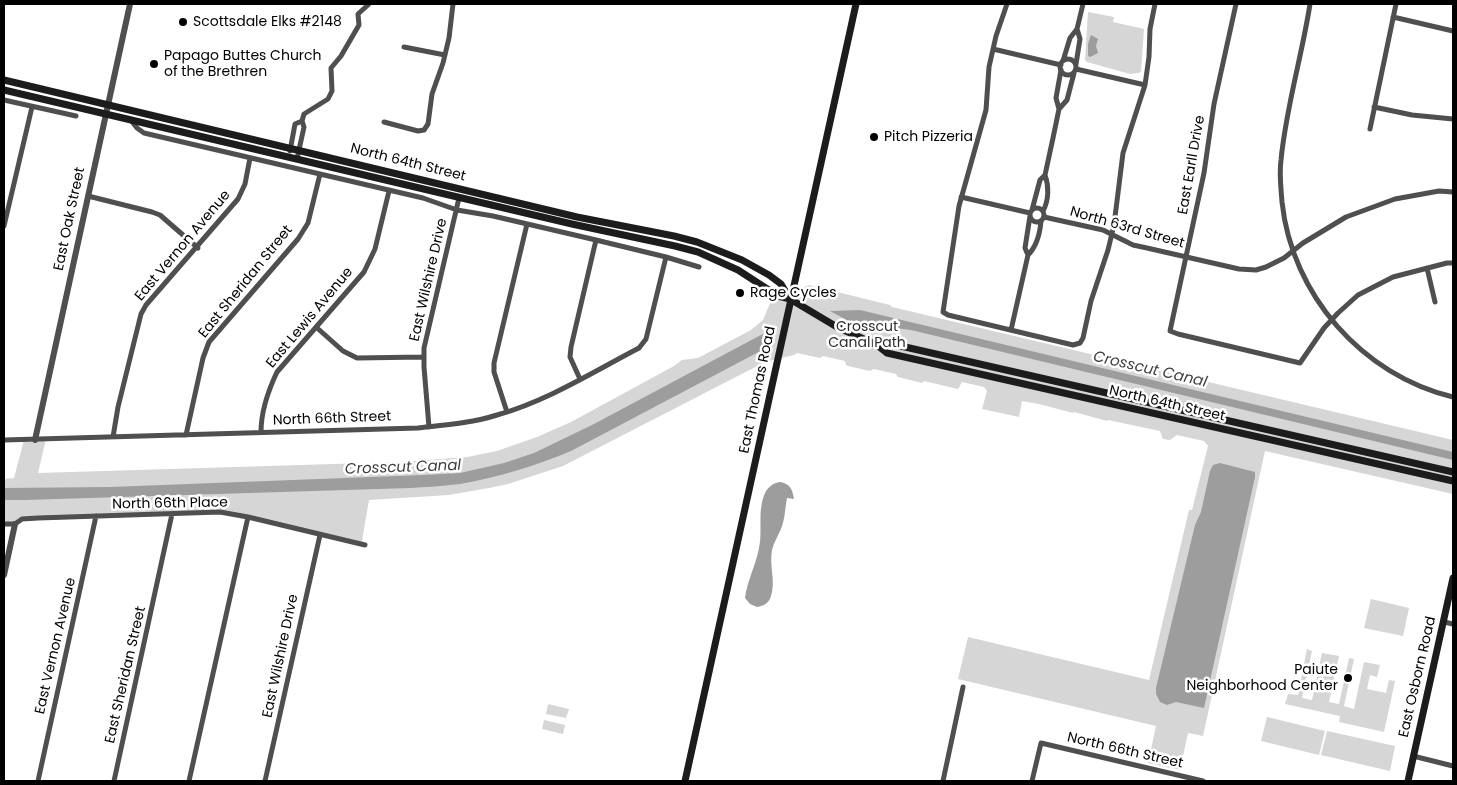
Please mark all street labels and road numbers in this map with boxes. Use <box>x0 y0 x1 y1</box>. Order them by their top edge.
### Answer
street label: East Earll Drive <box>1175 114 1209 216</box>
street label: North 64th Street <box>349 141 467 185</box>
street label: East Oak Street <box>51 166 89 272</box>
street label: East Vernon Avenue <box>132 187 234 305</box>
street label: North 63rd Street <box>1068 204 1186 252</box>
street label: East Wilshire Drive <box>407 217 451 343</box>
street label: East Sheridan Street <box>195 222 297 342</box>
street label: East Lewis Avenue <box>263 264 357 372</box>
street label: East Thomas Road <box>736 325 780 455</box>
street label: North 64th Street <box>1107 383 1227 425</box>
street label: North 66th Street <box>273 409 391 429</box>
street label: North 66th Place <box>112 495 228 513</box>
street label: East Vernon Avenue <box>32 576 80 716</box>
street label: East Wilshire Drive <box>260 593 302 719</box>
street label: East Sheridan Street <box>102 605 150 745</box>
street label: East Osborn Road <box>1396 615 1440 739</box>
street label: North 66th Street <box>1065 730 1185 772</box>

